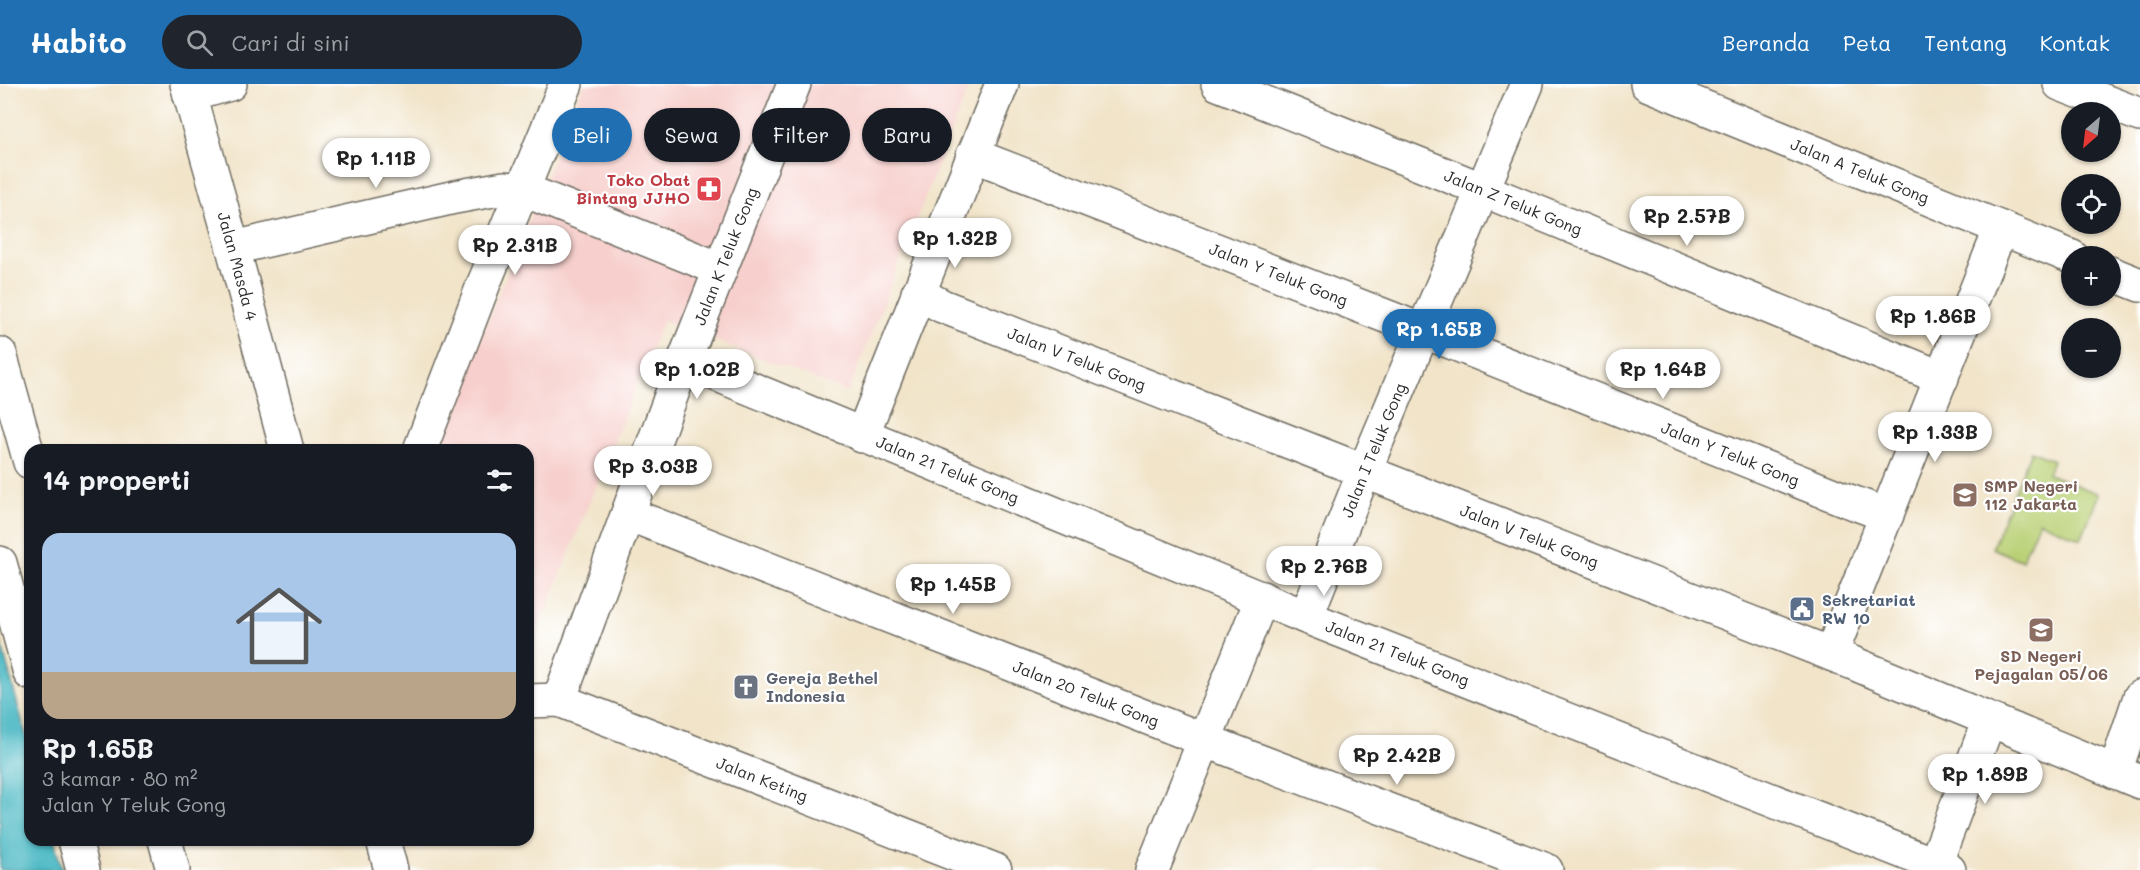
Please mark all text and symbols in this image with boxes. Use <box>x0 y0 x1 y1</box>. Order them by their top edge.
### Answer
search box <box>162 15 582 69</box>
text: Habito <box>30 24 126 60</box>
icon: search <box>183 26 216 59</box>
text: Cari di sini <box>231 28 350 57</box>
text: Beranda <box>1722 29 1810 56</box>
text: Peta <box>1843 29 1891 56</box>
text: Tentang <box>1924 29 2007 56</box>
text: Kontak <box>2040 29 2110 56</box>
north arrow <box>2061 102 2121 162</box>
map controls <box>2061 102 2121 378</box>
chip: Beli <box>552 108 632 162</box>
chip: Sewa <box>644 108 740 162</box>
chip: Filter <box>752 108 850 162</box>
chip: Baru <box>862 108 952 162</box>
street label: Jalan A Teluk Gong <box>1788 133 1933 208</box>
pin: Rp 1.11B <box>314 138 438 189</box>
text: Rp 1.11B <box>336 144 416 170</box>
street label: Jalan Z Teluk Gong <box>1441 164 1586 239</box>
place label: Toko Obat Bintang JJHO <box>576 169 690 208</box>
pharmacy icon: Toko Obat Bintang JJHO <box>694 174 724 204</box>
button: locate <box>2061 174 2121 234</box>
street label: Jalan K Teluk Gong <box>688 184 762 328</box>
pin: Rp 2.57B <box>1625 196 1749 247</box>
text: Rp 2.57B <box>1643 202 1731 228</box>
street label: Jalan Masda 4 <box>213 209 263 323</box>
pin: Rp 1.32B <box>893 218 1017 269</box>
text: Rp 1.32B <box>912 224 998 250</box>
pin: Rp 2.31B <box>453 225 577 276</box>
text: Rp 2.31B <box>472 231 558 257</box>
street label: Jalan Y Teluk Gong <box>1206 237 1351 310</box>
button: + <box>2061 246 2121 306</box>
pin: Rp 1.86B <box>1871 296 1995 347</box>
text: Rp 1.86B <box>1890 302 1976 328</box>
pin: Rp 1.65B <box>1377 309 1501 360</box>
text: Rp 1.65B <box>1396 315 1482 341</box>
button: − <box>2061 318 2121 378</box>
street label: Jalan V Teluk Gong <box>1005 322 1149 395</box>
pin: Rp 1.02B <box>635 349 759 400</box>
pin: Rp 1.64B <box>1601 349 1725 400</box>
text: Rp 1.02B <box>654 355 740 381</box>
text: Rp 1.64B <box>1620 355 1706 381</box>
street label: Jalan I Teluk Gong <box>1336 380 1410 520</box>
pin: Rp 1.33B <box>1873 412 1997 463</box>
street label: Jalan Y Teluk Gong <box>1658 416 1803 490</box>
text: Rp 1.33B <box>1892 418 1978 444</box>
street label: Jalan 21 Teluk Gong <box>873 430 1022 508</box>
pin: Rp 3.03B <box>591 446 715 497</box>
text: Rp 3.03B <box>608 452 698 478</box>
text: 14 properti <box>42 463 191 497</box>
icon: filters <box>483 464 516 497</box>
place label: SMP Negeri 112 Jakarta <box>1984 475 2078 514</box>
school or university icon: SMP Negeri 112 Jakarta <box>1950 480 1980 510</box>
street label: Jalan V Teluk Gong <box>1457 499 1602 572</box>
pin: Rp 2.76B <box>1262 546 1386 597</box>
text: Rp 2.76B <box>1280 552 1368 578</box>
pin: Rp 1.45B <box>891 564 1015 615</box>
text: Rp 1.45B <box>910 570 996 596</box>
icon: home <box>225 572 333 680</box>
place label: Sekretariat RW 10 <box>1822 589 1916 628</box>
public building icon: Sekretariat RW 10 <box>1787 594 1817 624</box>
street label: Jalan 21 Teluk Gong <box>1323 615 1473 690</box>
school or university icon: SD Negeri Pejagalan 05/06 <box>2026 615 2056 645</box>
place label: SD Negeri Pejagalan 05/06 <box>1974 645 2108 684</box>
street label: Jalan 20 Teluk Gong <box>1010 655 1162 731</box>
place label: Gereja Bethel Indonesia <box>766 667 878 706</box>
church icon: Gereja Bethel Indonesia <box>731 672 761 702</box>
text: Rp 1.65B <box>42 731 154 765</box>
pin: Rp 2.42B <box>1335 735 1459 786</box>
text: Rp 2.42B <box>1353 741 1441 767</box>
street label: Jalan Keting <box>714 751 811 806</box>
pin: Rp 1.89B <box>1923 754 2047 805</box>
text: Rp 1.89B <box>1942 760 2028 786</box>
text: 3 kamar · 80 m² <box>42 765 198 791</box>
text: Jalan Y Teluk Gong <box>42 791 226 817</box>

